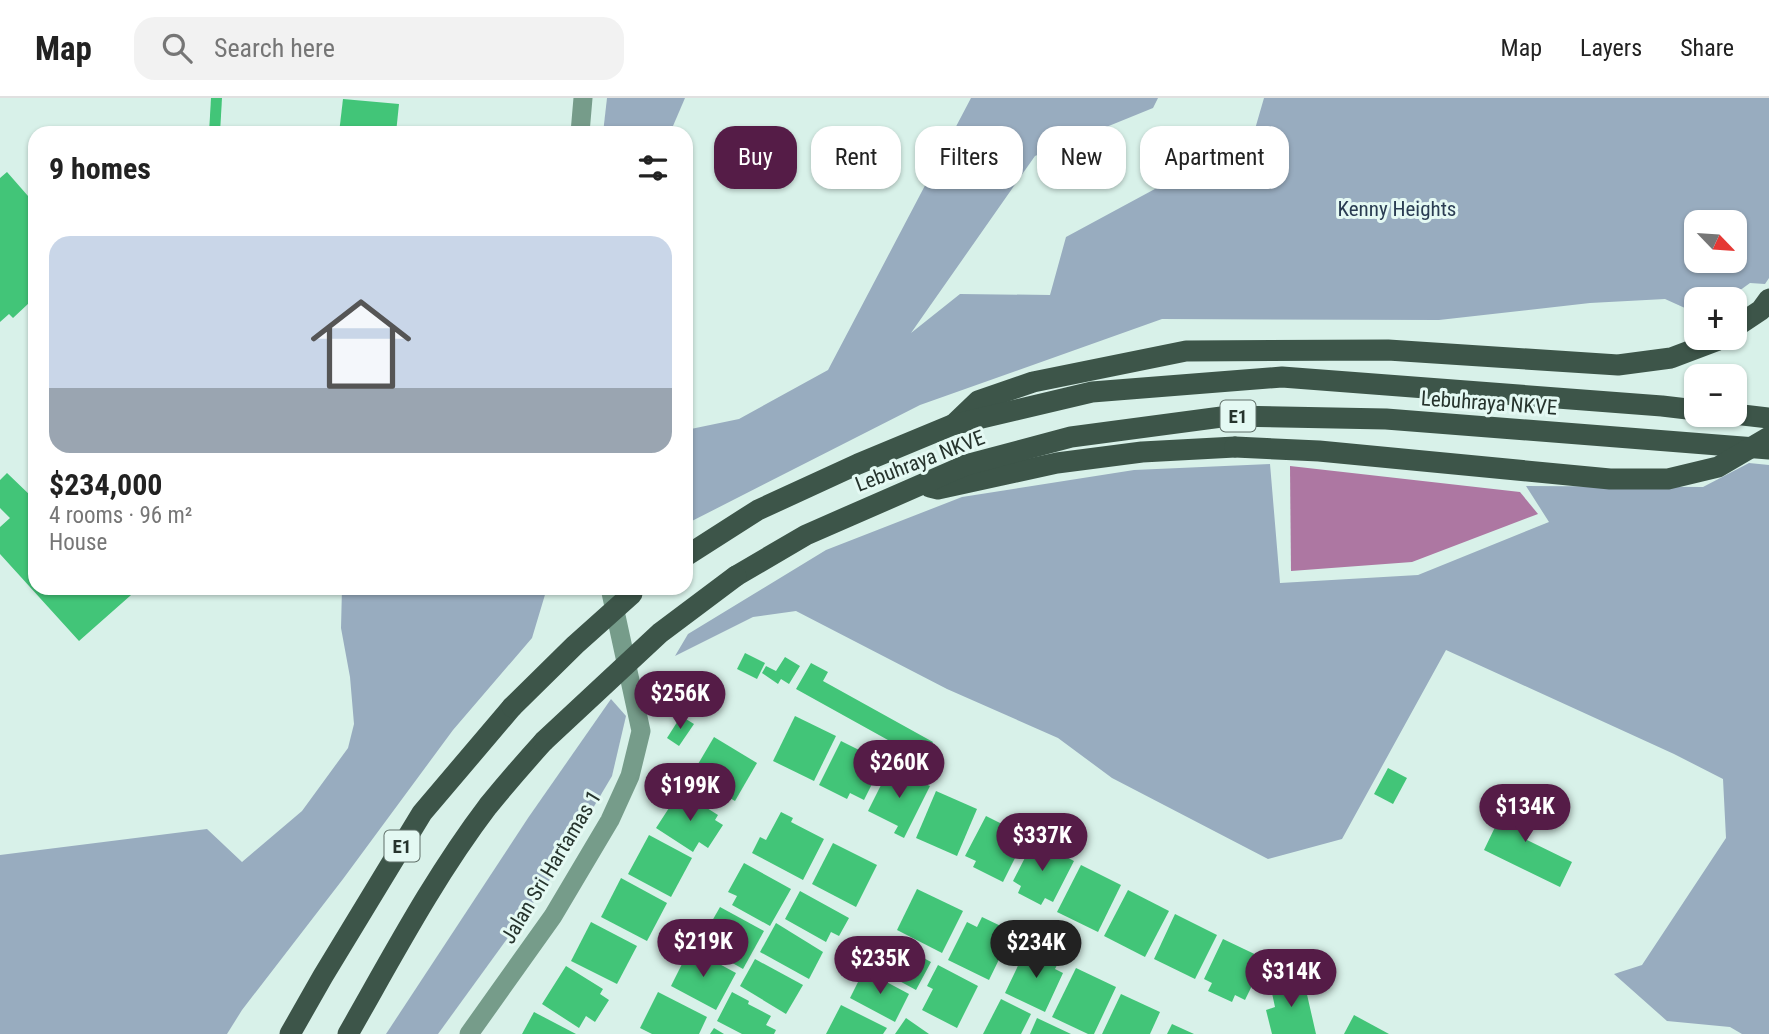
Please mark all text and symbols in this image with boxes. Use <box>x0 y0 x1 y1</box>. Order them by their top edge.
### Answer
search box <box>134 17 624 80</box>
text: Map <box>35 29 92 68</box>
icon: search <box>158 29 196 67</box>
text: Search here <box>214 33 335 63</box>
text: Map <box>1501 34 1542 62</box>
text: Layers <box>1580 34 1642 62</box>
text: Share <box>1680 34 1734 62</box>
chip: Buy <box>714 126 797 189</box>
chip: Rent <box>811 126 901 189</box>
chip: Filters <box>915 126 1023 189</box>
chip: New <box>1037 126 1126 189</box>
chip: Apartment <box>1140 126 1289 189</box>
icon: filters <box>634 149 672 187</box>
text: 9 homes <box>49 151 151 186</box>
park label: Kenny Heights <box>1338 197 1456 221</box>
north arrow <box>1684 210 1746 273</box>
map controls <box>1684 210 1747 427</box>
icon: home <box>298 281 424 407</box>
button: + <box>1684 287 1747 350</box>
button: − <box>1684 364 1747 427</box>
street label: Lebuhraya NKVE <box>1420 386 1558 420</box>
road number: E1 <box>1220 400 1256 432</box>
street label: Lebuhraya NKVE <box>852 425 988 497</box>
text: $234,000 <box>49 467 162 502</box>
text: 4 rooms · 96 m² <box>49 502 192 529</box>
text: House <box>49 529 107 556</box>
pin: $256K <box>631 672 729 731</box>
text: $256K <box>650 680 710 707</box>
pin: $260K <box>850 740 948 800</box>
text: $260K <box>869 749 929 776</box>
pin: $199K <box>641 764 739 823</box>
text: $199K <box>660 772 720 799</box>
pin: $134K <box>1476 784 1574 844</box>
street label: Jalan Sri Hartamas 1 <box>496 786 606 948</box>
text: $134K <box>1495 793 1555 820</box>
pin: $337K <box>993 814 1091 873</box>
text: $337K <box>1012 822 1072 849</box>
road number: E1 <box>384 831 420 862</box>
pin: $219K <box>654 920 752 979</box>
pin: $234K <box>987 920 1085 980</box>
text: $219K <box>673 928 733 955</box>
text: $234K <box>1006 929 1066 956</box>
pin: $235K <box>831 936 929 996</box>
text: $235K <box>850 945 910 972</box>
pin: $314K <box>1242 950 1340 1009</box>
text: $314K <box>1261 958 1321 985</box>

